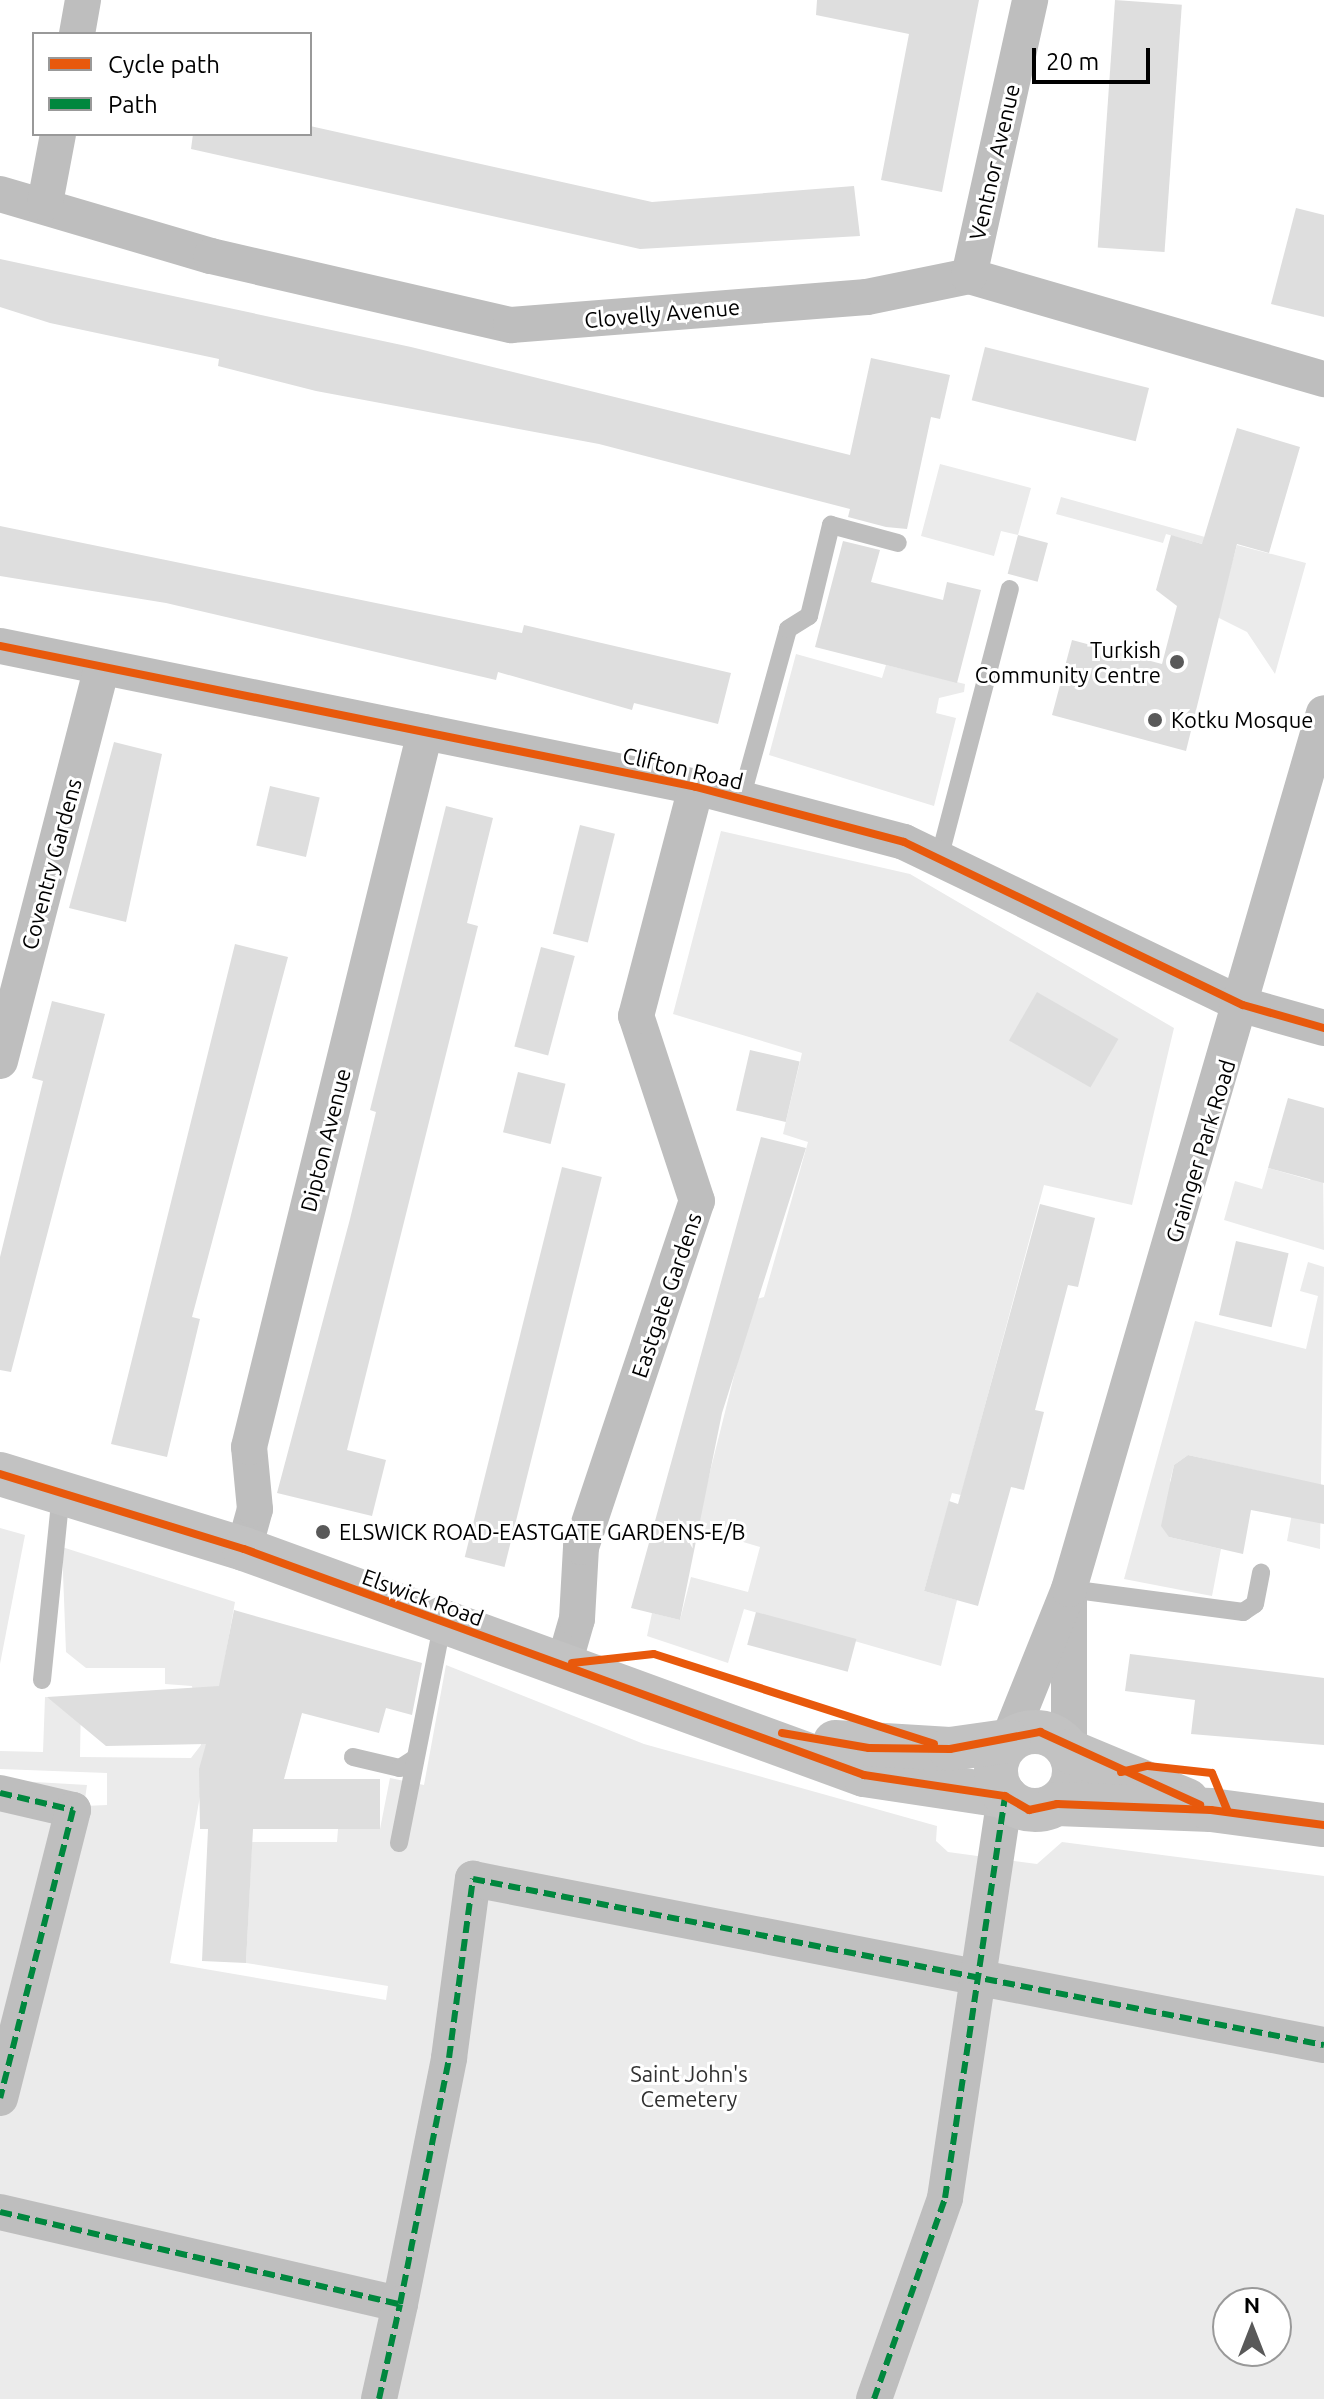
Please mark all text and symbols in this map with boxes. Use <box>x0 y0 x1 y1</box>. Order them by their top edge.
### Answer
legend <box>32 32 312 136</box>
scale bar <box>1036 32 1154 82</box>
text: 20 m <box>1046 48 1099 75</box>
text: Cycle path <box>108 51 220 78</box>
street label: Ventnor Avenue <box>963 81 1025 243</box>
text: Path <box>108 91 158 118</box>
street label: Clovelly Avenue <box>583 293 741 333</box>
place label: Turkish Community Centre <box>975 636 1161 688</box>
marker: Turkish Community Centre <box>1168 653 1186 671</box>
place label: Kotku Mosque <box>1171 707 1313 733</box>
marker: Kotku Mosque <box>1146 711 1164 729</box>
street label: Clifton Road <box>620 741 746 795</box>
street label: Coventry Gardens <box>15 776 87 952</box>
street label: Grainger Park Road <box>1160 1056 1240 1246</box>
street label: Dipton Avenue <box>294 1066 356 1214</box>
street label: Eastgate Gardens <box>625 1209 707 1381</box>
place label: ELSWICK ROAD-EASTGATE GARDENS-E/B <box>339 1519 746 1545</box>
marker: ELSWICK ROAD-EASTGATE GARDENS-E/B <box>314 1523 332 1541</box>
street label: Elswick Road <box>359 1563 487 1631</box>
park label: Saint John's Cemetery <box>630 2060 748 2112</box>
north arrow <box>1212 2287 1292 2367</box>
text: N <box>1244 2292 1260 2317</box>

